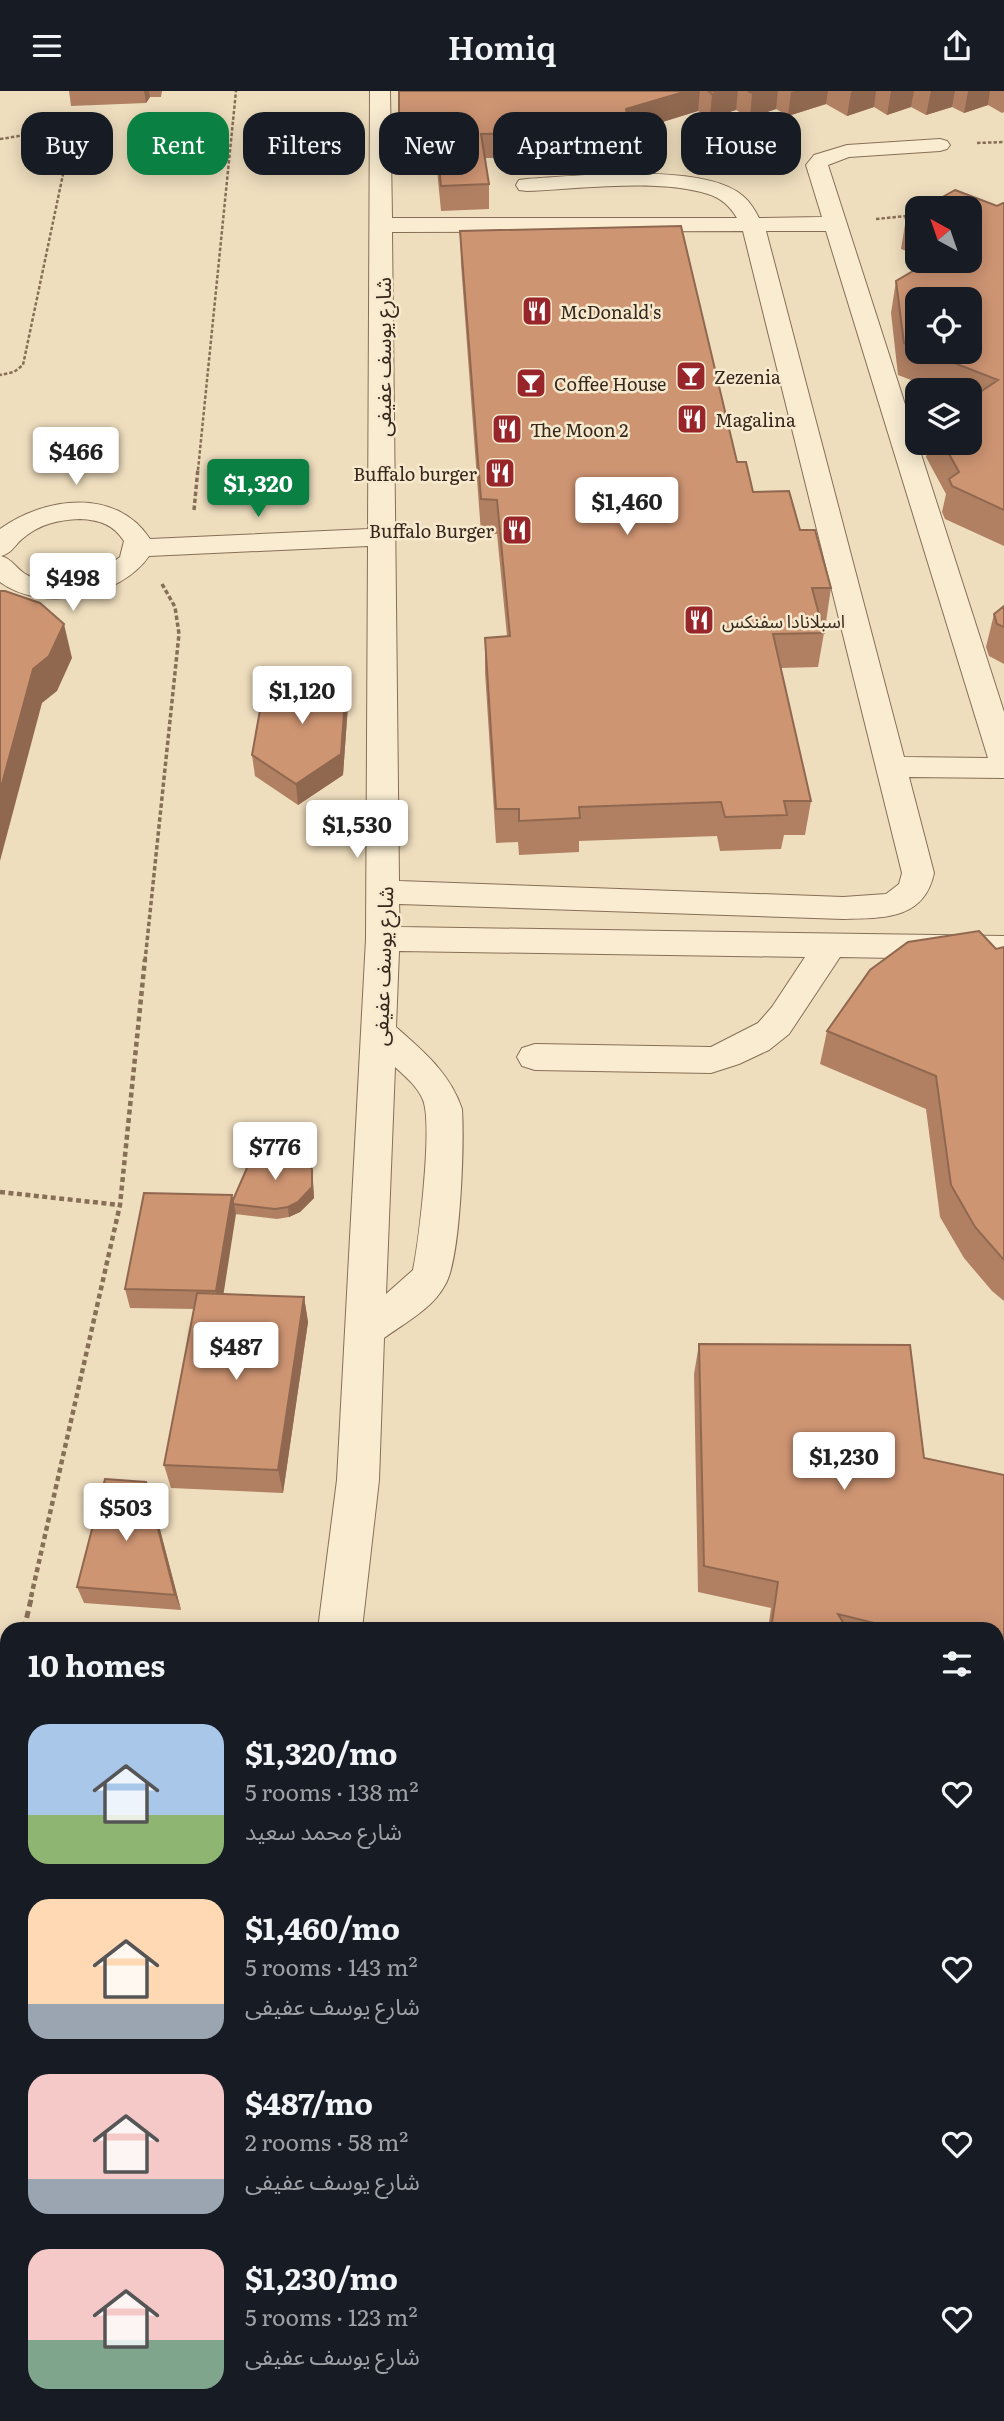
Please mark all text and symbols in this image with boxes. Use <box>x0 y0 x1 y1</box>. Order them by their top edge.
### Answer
text: Homiq <box>448 22 556 70</box>
icon: menu <box>28 27 66 65</box>
icon: share <box>938 27 976 65</box>
chip: Buy <box>21 112 113 175</box>
chip: Rent <box>127 112 229 175</box>
chip: Filters <box>243 112 365 175</box>
chip: New <box>379 112 479 175</box>
chip: Apartment <box>493 112 667 175</box>
chip: House <box>681 112 801 175</box>
north arrow <box>905 196 982 273</box>
map controls <box>905 196 982 455</box>
street label: شارع يوسف عفيفى <box>366 277 399 437</box>
button: locate <box>905 287 982 364</box>
restaurant icon: McDonald's <box>520 294 554 328</box>
place label: McDonald's <box>560 298 661 325</box>
bar icon: Zezenia <box>674 359 708 393</box>
place label: Zezenia <box>714 363 781 390</box>
bar icon: Coffee House <box>514 366 548 400</box>
place label: Coffee House <box>554 370 666 397</box>
button: layers <box>905 378 982 455</box>
restaurant icon: Magalina <box>675 402 709 436</box>
place label: Magalina <box>715 406 796 433</box>
restaurant icon: The Moon 2 <box>490 412 524 446</box>
place label: The Moon 2 <box>530 416 628 443</box>
pin: $466 <box>35 427 117 487</box>
text: $466 <box>49 433 103 467</box>
restaurant icon: Buffalo burger <box>483 456 517 490</box>
pin: $1,320 <box>201 459 315 519</box>
place label: Buffalo burger <box>353 460 477 487</box>
text: $1,320 <box>223 465 293 499</box>
pin: $1,460 <box>570 477 684 537</box>
text: $1,460 <box>591 483 663 517</box>
restaurant icon: Buffalo Burger <box>500 513 534 547</box>
place label: Buffalo Burger <box>369 517 494 544</box>
pin: $498 <box>32 553 114 613</box>
text: $498 <box>46 559 100 593</box>
restaurant icon: اسبلانادا سفنكس <box>682 603 716 637</box>
place label: اسبلانادا سفنكس <box>722 607 845 634</box>
pin: $1,120 <box>245 667 359 726</box>
text: $1,120 <box>269 672 335 706</box>
pin: $1,530 <box>300 801 414 860</box>
text: $1,530 <box>322 806 392 840</box>
street label: شارع يوسف عفيفى <box>363 886 401 1046</box>
pin: $776 <box>234 1123 316 1182</box>
text: $776 <box>249 1128 301 1162</box>
pin: $487 <box>195 1323 277 1382</box>
text: $487 <box>209 1328 263 1362</box>
pin: $1,230 <box>787 1433 901 1492</box>
text: $1,230 <box>809 1438 879 1472</box>
pin: $503 <box>85 1483 167 1543</box>
text: $503 <box>100 1489 152 1523</box>
text: 10 homes <box>28 1642 165 1686</box>
icon: filters <box>938 1645 976 1683</box>
text: $1,320/mo <box>245 1730 398 1774</box>
icon: home <box>84 1752 168 1836</box>
text: 5 rooms · 138 m² <box>245 1774 419 1808</box>
icon: heart <box>938 1775 976 1813</box>
text: شارع محمد سعيد <box>245 1813 402 1847</box>
text: $1,460/mo <box>245 1905 400 1949</box>
icon: home <box>84 1927 168 2011</box>
text: 5 rooms · 143 m² <box>245 1949 418 1983</box>
icon: heart <box>938 1950 976 1988</box>
text: شارع يوسف عفيفى <box>245 1988 420 2022</box>
text: $487/mo <box>245 2080 373 2124</box>
icon: home <box>84 2102 168 2186</box>
text: 2 rooms · 58 m² <box>245 2124 408 2158</box>
icon: heart <box>938 2125 976 2163</box>
text: شارع يوسف عفيفى <box>245 2163 420 2197</box>
text: $1,230/mo <box>245 2255 398 2299</box>
icon: home <box>84 2277 168 2361</box>
text: 5 rooms · 123 m² <box>245 2299 418 2333</box>
icon: heart <box>938 2300 976 2338</box>
text: شارع يوسف عفيفى <box>245 2338 420 2372</box>

